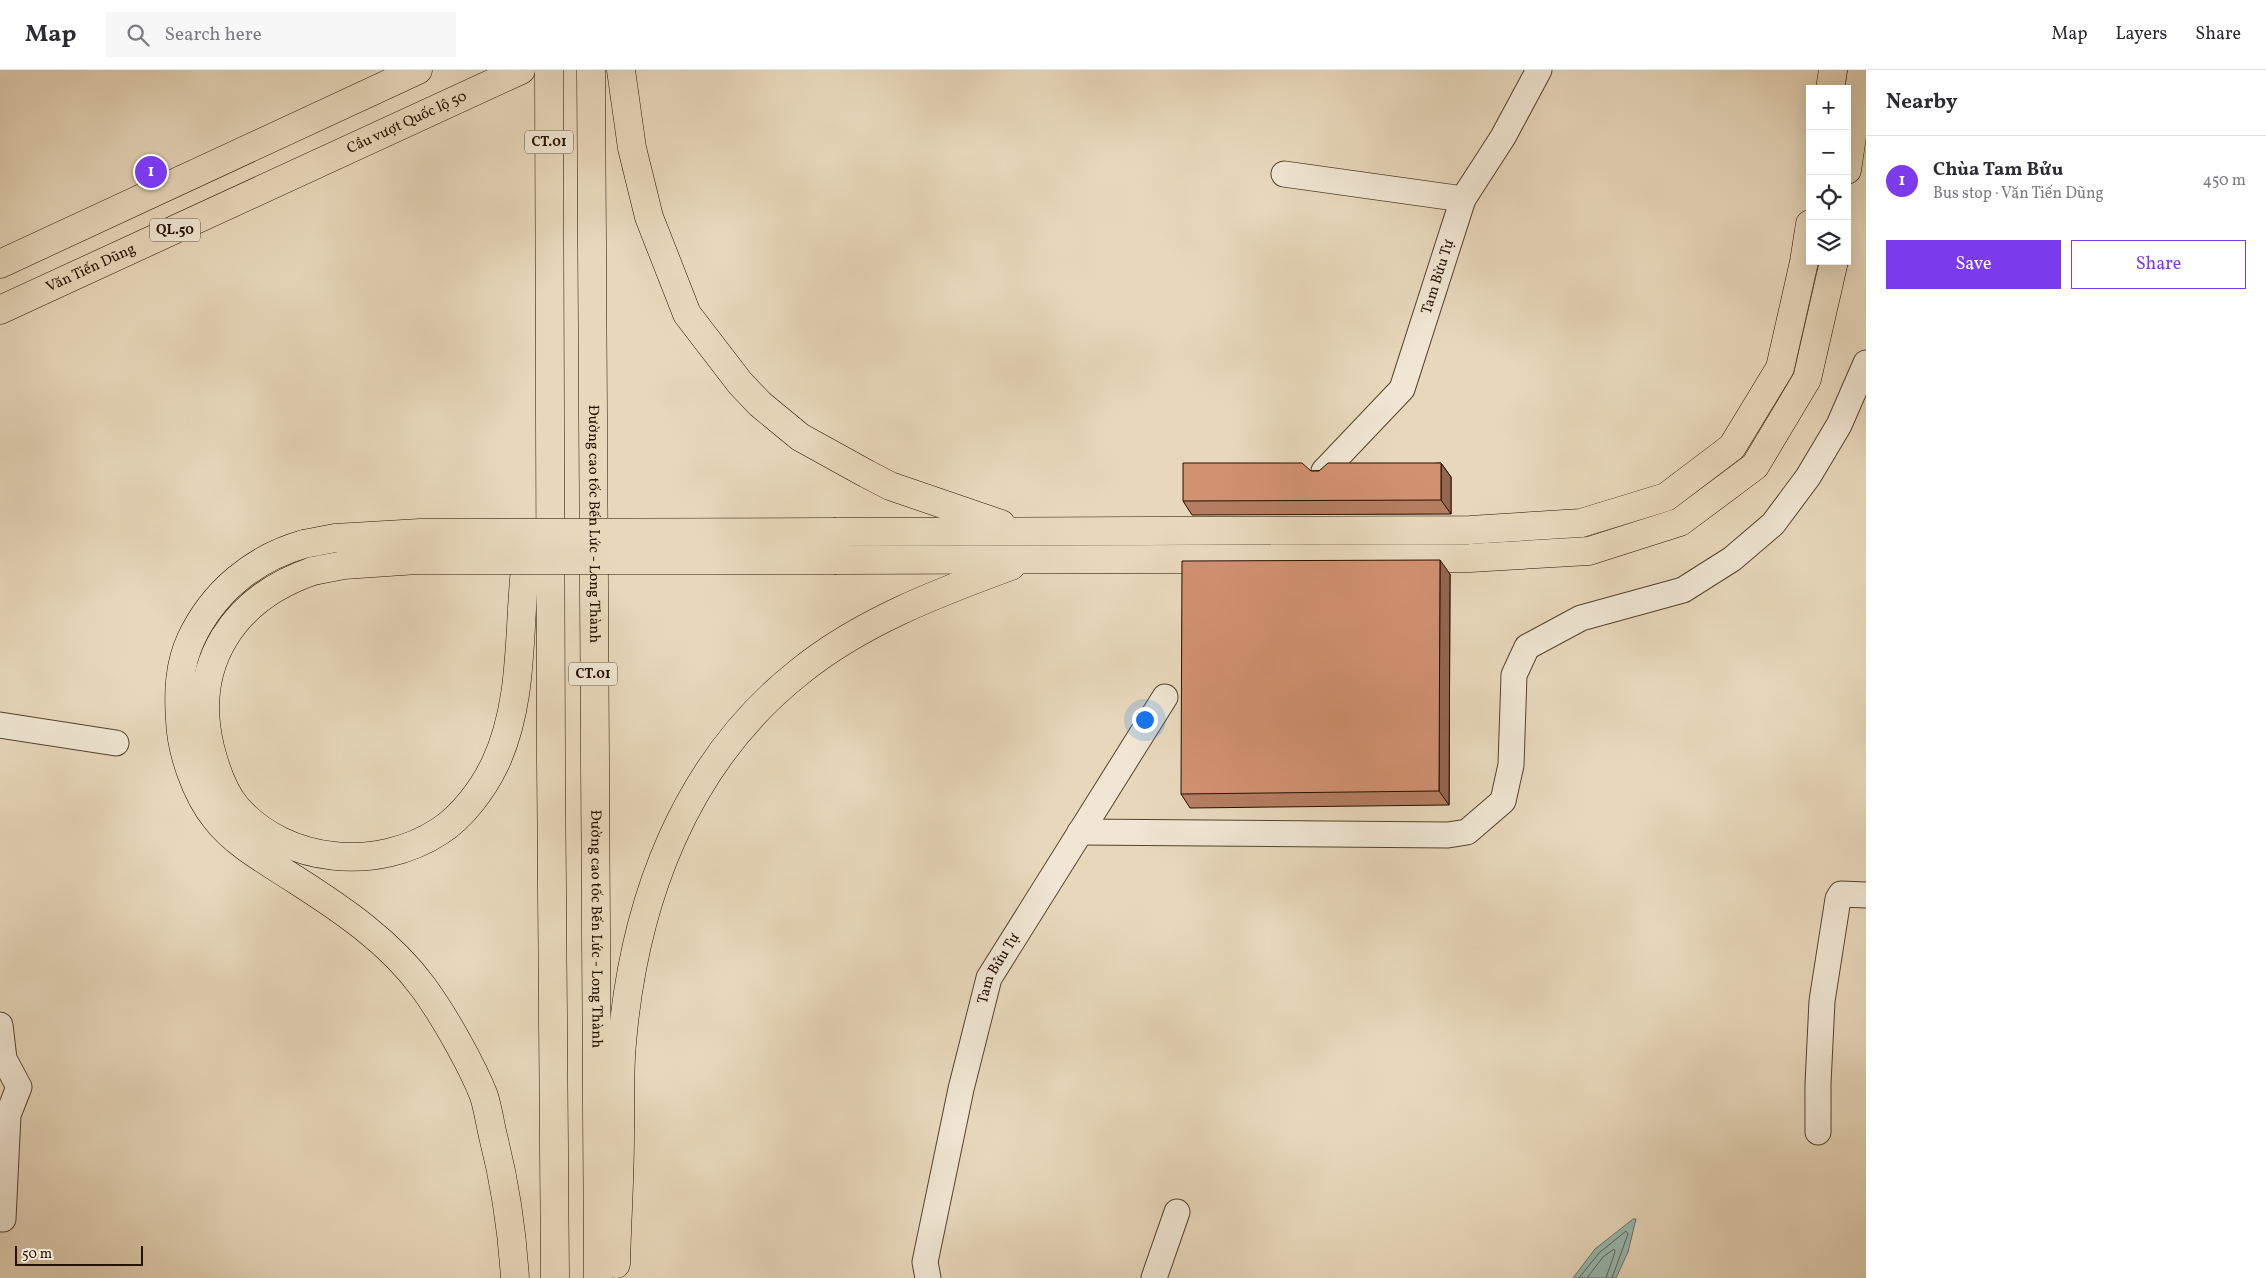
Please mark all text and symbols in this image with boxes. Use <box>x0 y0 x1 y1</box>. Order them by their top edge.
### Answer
search box <box>106 12 456 57</box>
text: Map <box>25 18 76 52</box>
icon: search <box>124 21 152 49</box>
text: Search here <box>164 22 262 48</box>
text: Map <box>2051 22 2087 47</box>
text: Layers <box>2115 22 2167 47</box>
text: Share <box>2195 22 2241 47</box>
map controls <box>1806 85 1851 265</box>
button: + <box>1806 85 1851 130</box>
street label: Cầu vượt Quốc lộ 50 <box>343 86 470 159</box>
text: Nearby <box>1886 88 1957 117</box>
button: − <box>1806 130 1851 175</box>
road number: CT.01 <box>525 131 573 154</box>
pin: 1 <box>135 153 167 191</box>
text: Chùa Tam Bửu <box>1933 157 2063 183</box>
text: 1 <box>1899 170 1905 192</box>
text: 450 m <box>2203 170 2246 192</box>
button: locate <box>1806 175 1851 220</box>
text: Bus stop · Văn Tiến Dũng <box>1933 183 2104 205</box>
road number: QL.50 <box>150 218 200 242</box>
button: layers <box>1806 220 1851 265</box>
street label: Tam Bừu Tự <box>1416 236 1460 317</box>
street label: Văn Tiến Dũng <box>43 238 139 298</box>
button: Save <box>1886 240 2061 289</box>
button: Share <box>2071 240 2246 289</box>
street label: Đường cao tốc Bến Lức - Long Thành <box>582 405 605 643</box>
road number: CT.01 <box>569 662 617 686</box>
your location <box>1132 707 1158 733</box>
street label: Đường cao tốc Bến Lức - Long Thành <box>585 810 607 1048</box>
street label: Tam Bửu Tự <box>972 929 1025 1006</box>
scale bar <box>15 1243 142 1266</box>
text: 50 m <box>22 1245 52 1264</box>

